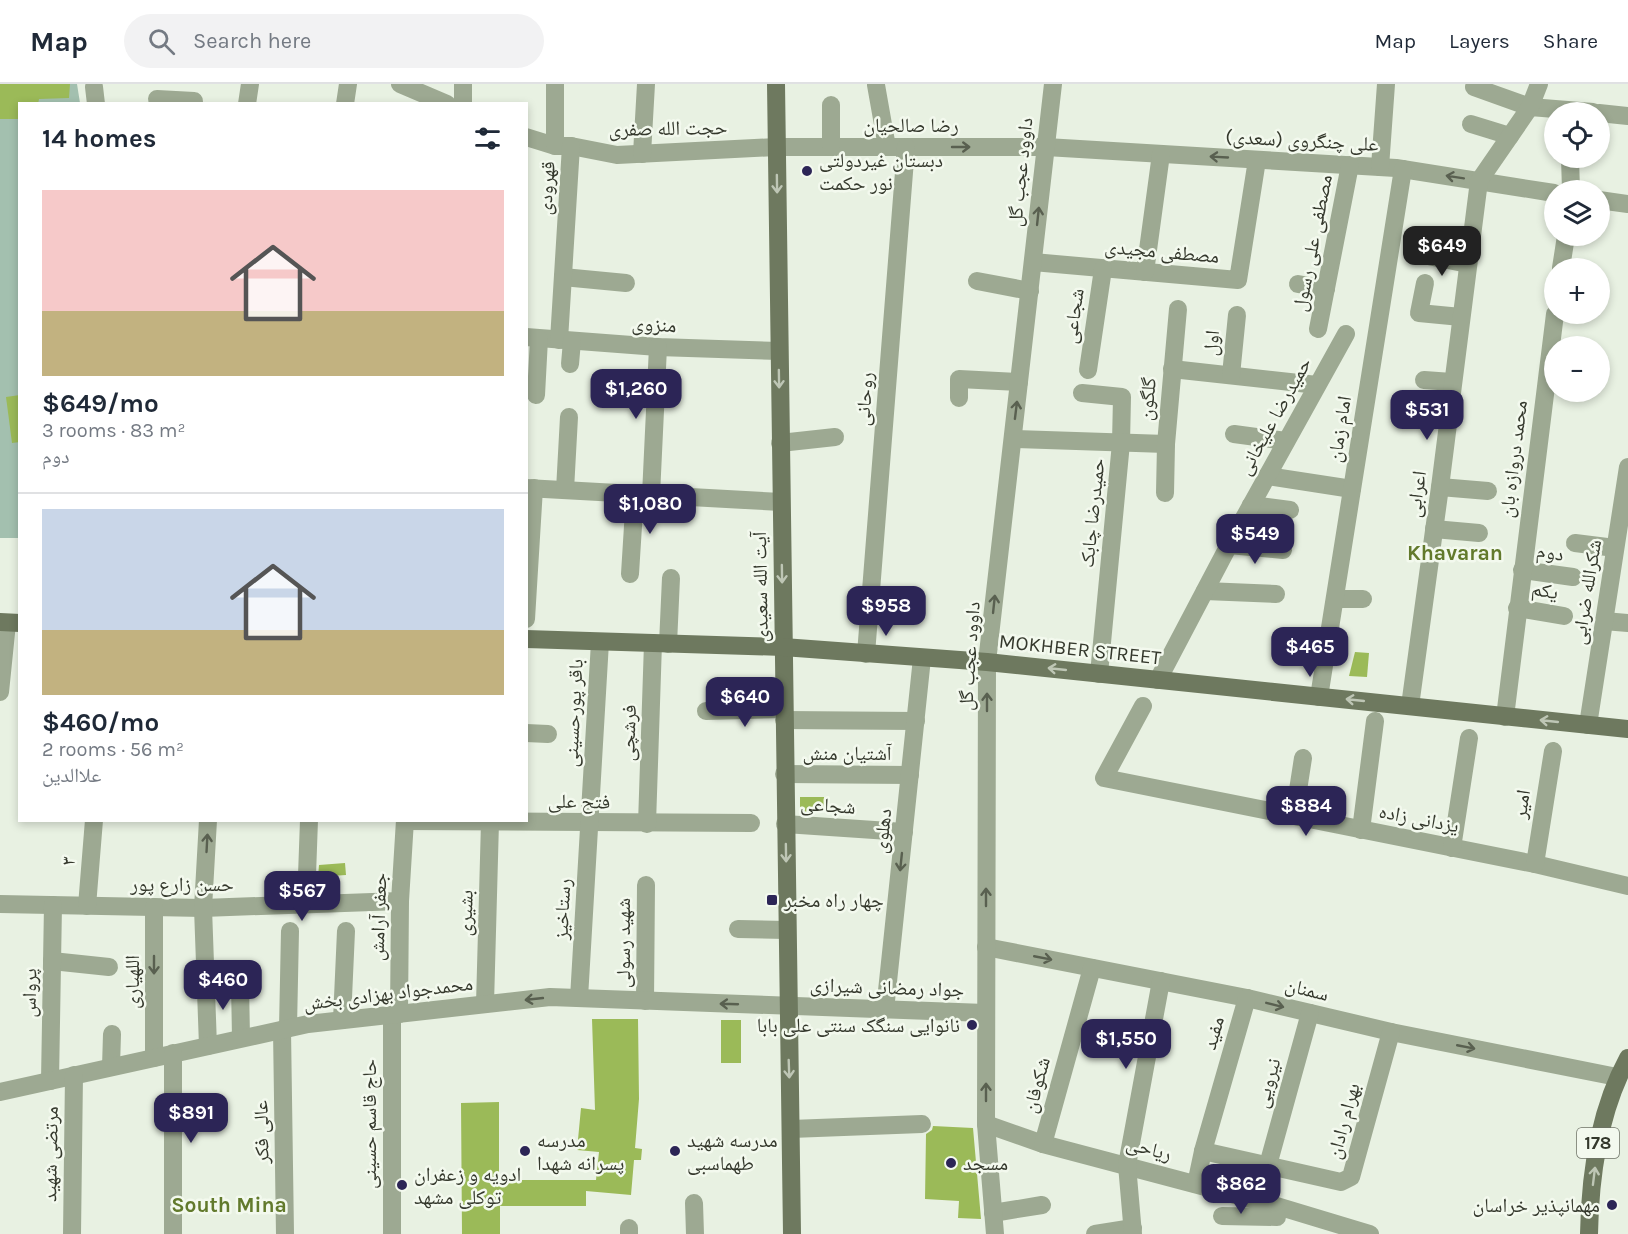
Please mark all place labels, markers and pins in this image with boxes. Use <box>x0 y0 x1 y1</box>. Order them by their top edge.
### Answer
place label: دبستان غیردولتی نور حکمت <box>819 149 943 195</box>
marker: دبستان غیردولتی نور حکمت <box>800 164 814 178</box>
pin: $649 <box>1406 226 1478 277</box>
pin: $1,260 <box>587 369 685 420</box>
pin: $531 <box>1391 390 1463 441</box>
pin: $1,080 <box>601 484 699 535</box>
pin: $549 <box>1219 514 1291 565</box>
pin: $958 <box>850 586 922 637</box>
pin: $465 <box>1274 627 1346 678</box>
pin: $640 <box>709 677 781 728</box>
pin: $884 <box>1270 786 1342 837</box>
pin: $567 <box>266 871 338 922</box>
place label: چهار راه مخبر <box>783 889 884 912</box>
marker: چهار راه مخبر <box>765 893 779 907</box>
pin: $460 <box>187 960 259 1011</box>
place label: نانوایی سنگک سنتی علی بابا <box>757 1014 960 1037</box>
marker: نانوایی سنگک سنتی علی بابا <box>965 1018 979 1032</box>
pin: $1,550 <box>1077 1019 1175 1070</box>
pin: $891 <box>155 1093 227 1144</box>
place label: مدرسه پسرانه شهدا <box>537 1129 624 1175</box>
place label: مدرسه شهید طهماسبی <box>687 1129 778 1175</box>
marker: مدرسه پسرانه شهدا <box>518 1144 532 1158</box>
marker: مدرسه شهید طهماسبی <box>668 1144 682 1158</box>
place label: مسجد <box>963 1152 1008 1175</box>
marker: مسجد <box>944 1156 958 1170</box>
place label: ادویه و زعفران توکلی مشهد <box>414 1163 521 1209</box>
pin: $862 <box>1205 1164 1277 1215</box>
marker: ادویه و زعفران توکلی مشهد <box>395 1178 409 1192</box>
place label: مهمانپذیر خراسان <box>1473 1194 1600 1217</box>
marker: مهمانپذیر خراسان <box>1605 1198 1619 1212</box>

